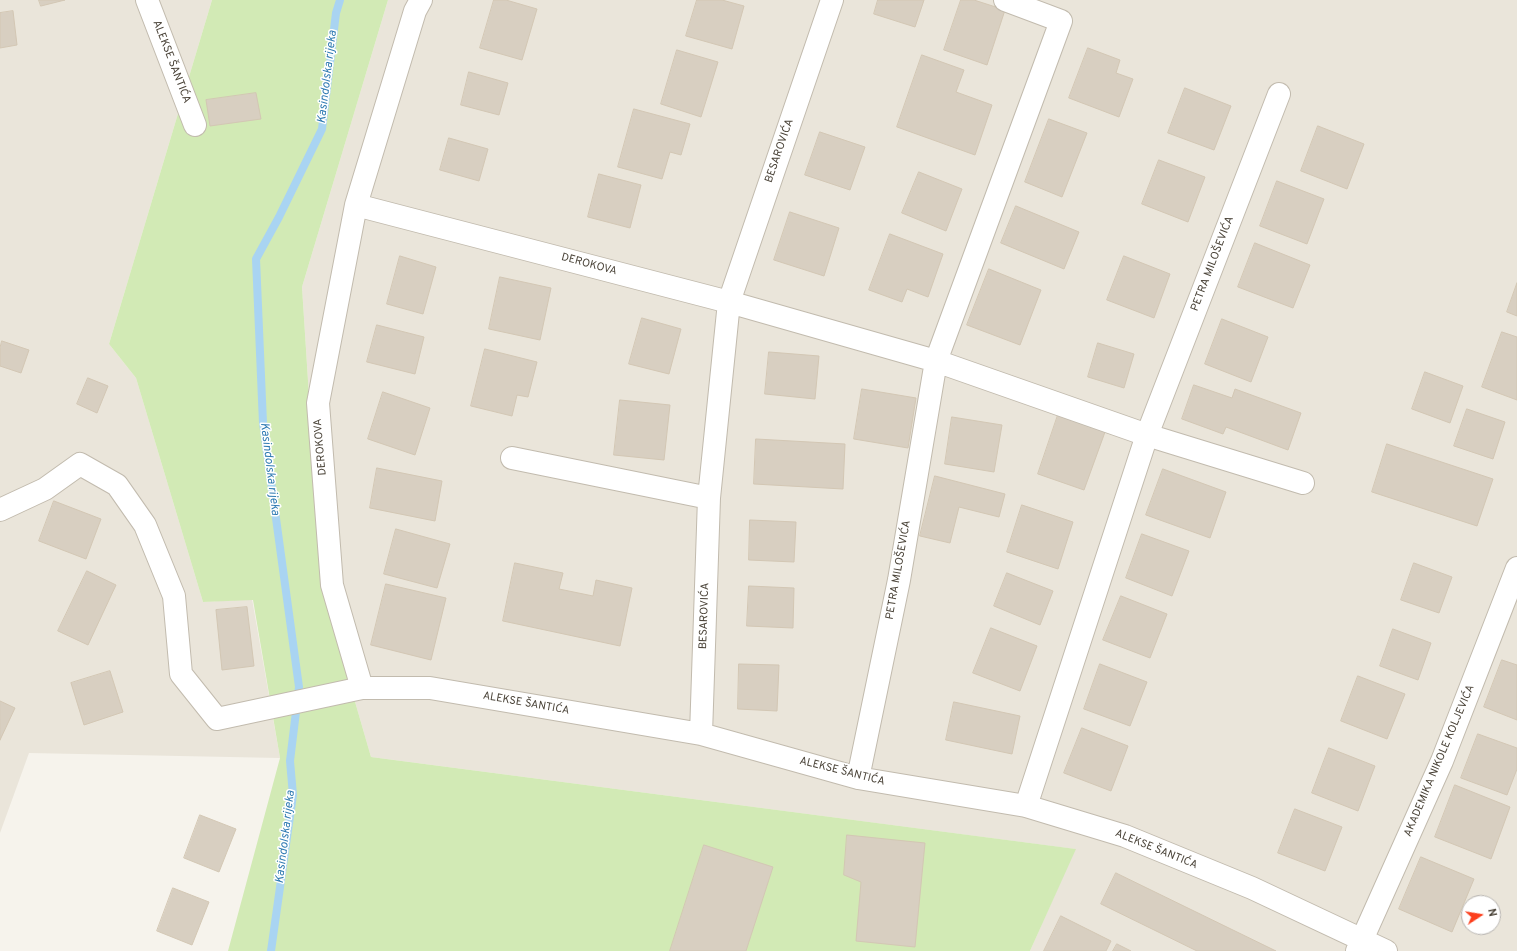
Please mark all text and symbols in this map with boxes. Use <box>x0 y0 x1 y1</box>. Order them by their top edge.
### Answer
street label: ALEKSE ŠANTIĆA <box>149 19 193 105</box>
water label: Kasindolska rijeka <box>315 30 341 124</box>
street label: BESAROVIĆA <box>763 117 797 185</box>
street label: PETRA MILOŠEVIĆA <box>1189 215 1237 313</box>
street label: DEROKOVA <box>560 251 618 279</box>
street label: DEROKOVA <box>312 418 330 476</box>
water label: Kasindolska rijeka <box>256 422 282 516</box>
street label: PETRA MILOŠEVIĆA <box>884 519 914 621</box>
street label: BESAROVIĆA <box>697 582 713 650</box>
street label: AKADEMIKA NIKOLE KOLJEVIĆA <box>1402 683 1478 839</box>
street label: ALEKSE ŠANTIĆA <box>482 690 570 718</box>
street label: ALEKSE ŠANTIĆA <box>798 755 886 789</box>
water label: Kasindolska rijeka <box>273 790 299 884</box>
street label: ALEKSE ŠANTIĆA <box>1113 827 1199 873</box>
north arrow <box>1461 895 1501 935</box>
text: N <box>1484 907 1499 918</box>

